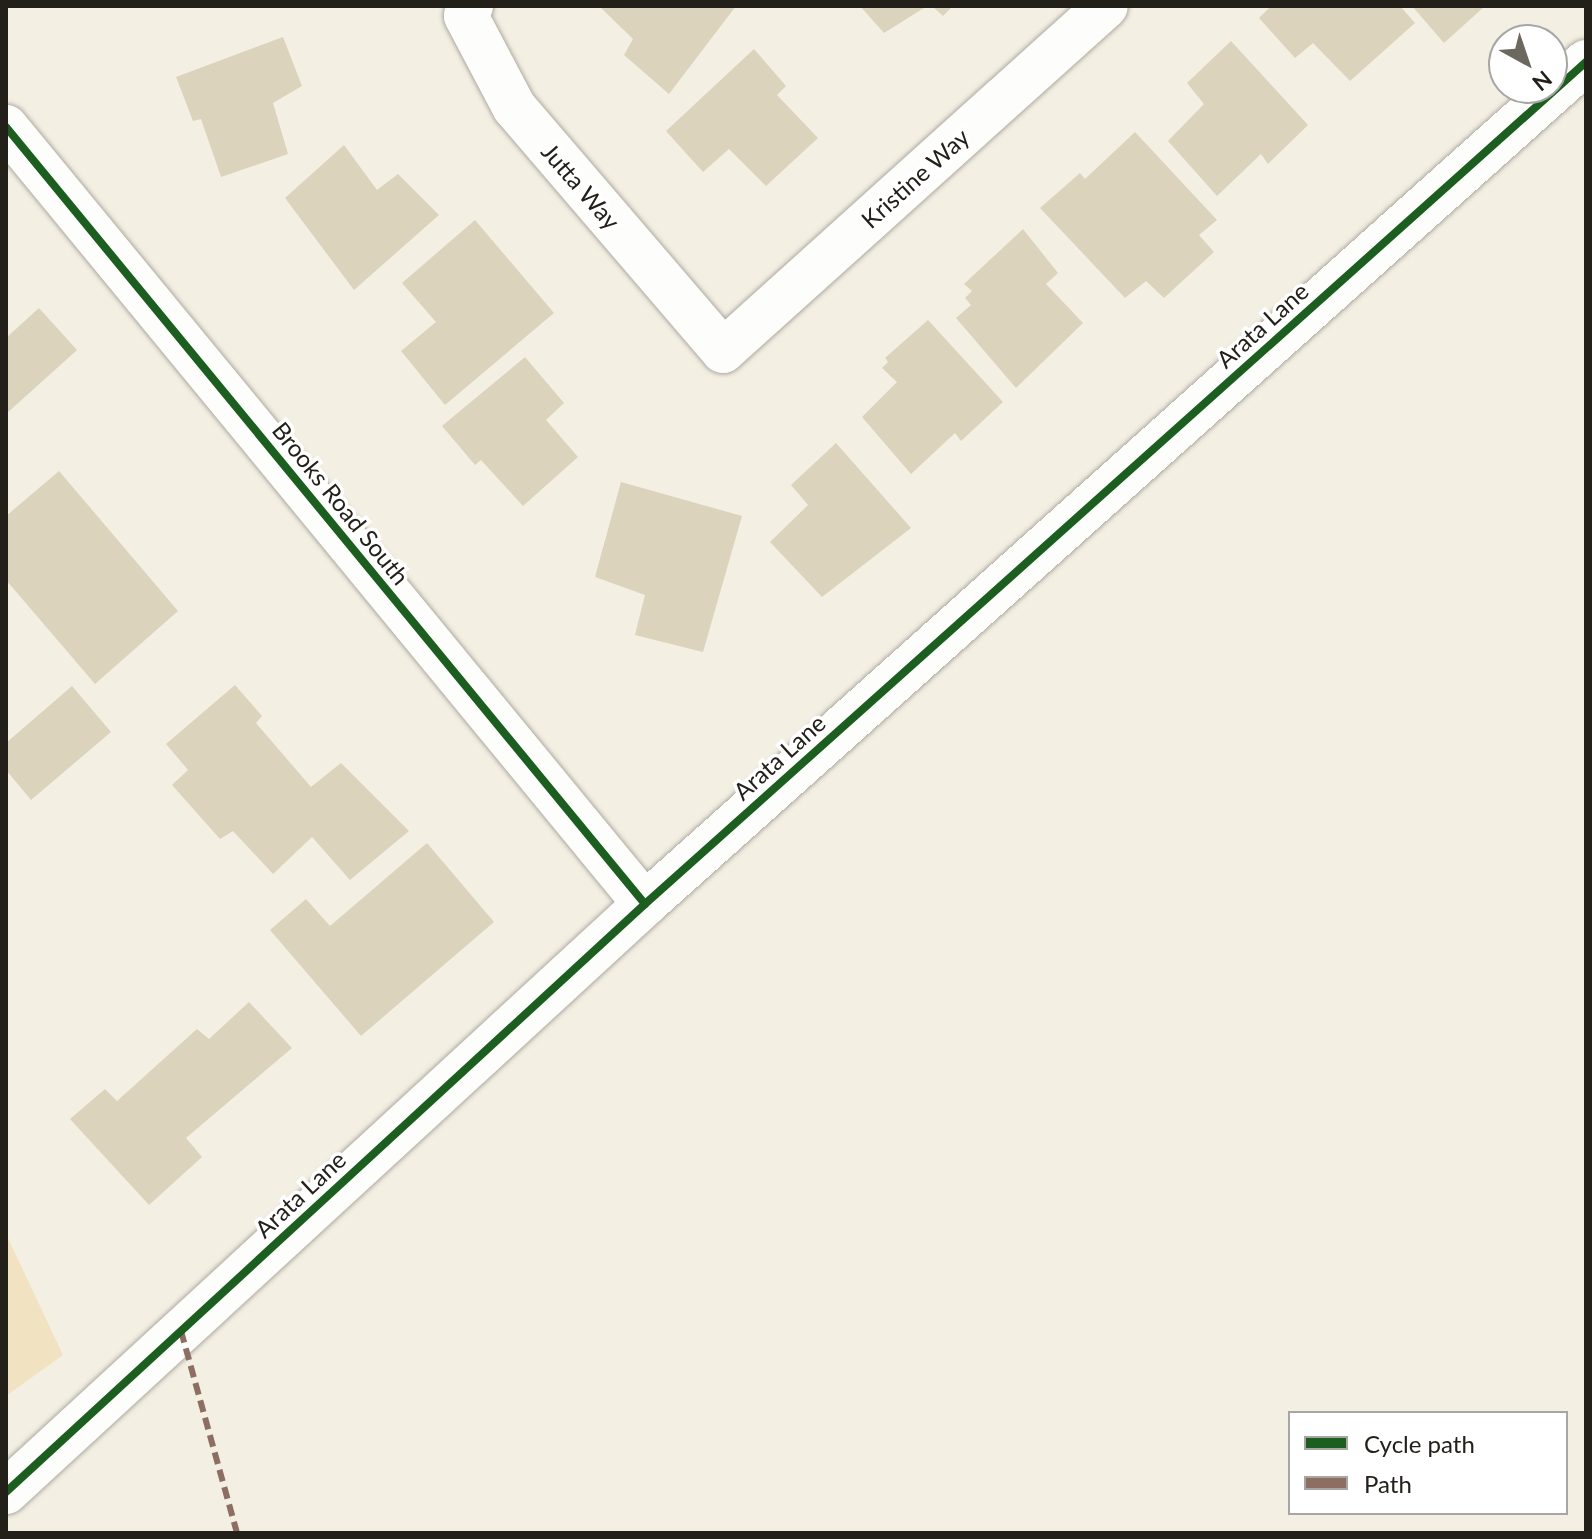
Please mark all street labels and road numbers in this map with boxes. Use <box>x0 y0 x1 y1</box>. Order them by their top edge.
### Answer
street label: Kristine Way <box>855 122 975 234</box>
street label: Jutta Way <box>536 137 626 235</box>
street label: Arata Lane <box>1210 276 1314 374</box>
street label: Brooks Road South <box>267 416 415 590</box>
street label: Arata Lane <box>727 708 831 806</box>
street label: Arata Lane <box>249 1145 351 1243</box>

